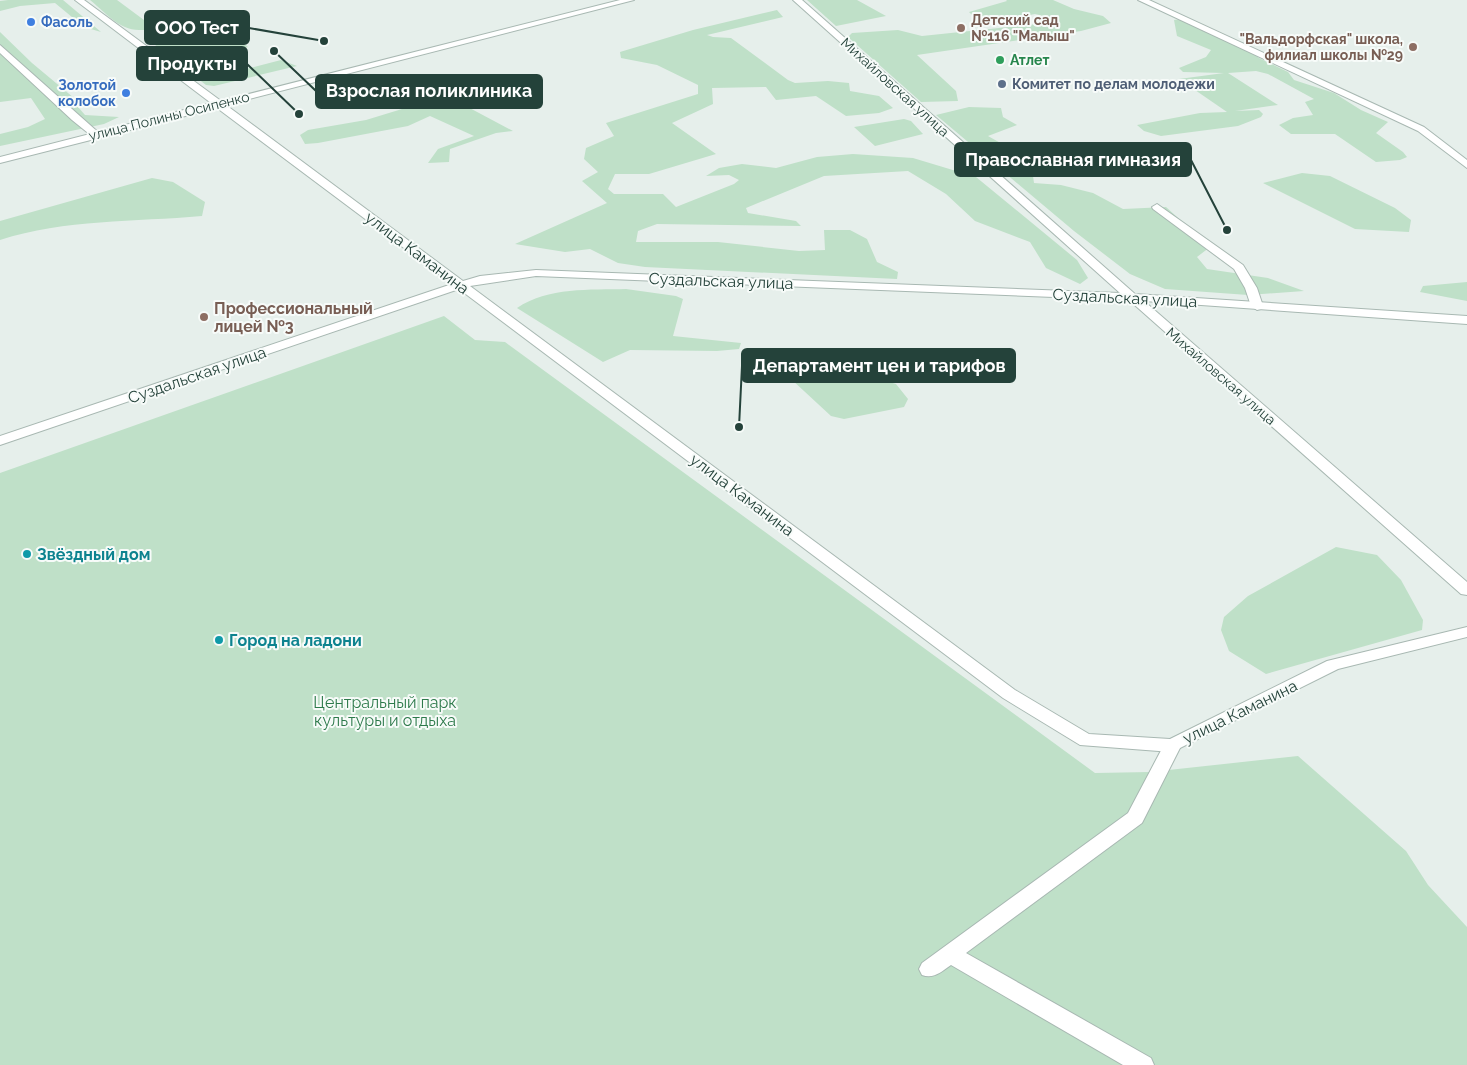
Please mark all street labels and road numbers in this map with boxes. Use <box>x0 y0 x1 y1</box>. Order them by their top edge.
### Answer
street label: Михайловская улица <box>838 34 952 140</box>
street label: улица Полины Осипенко <box>87 88 251 144</box>
street label: улица Каманина <box>361 208 473 298</box>
street label: Суздальская улица <box>648 269 794 293</box>
street label: Суздальская улица <box>1052 285 1198 311</box>
street label: Михайловская улица <box>1163 324 1279 428</box>
street label: Суздальская улица <box>125 342 269 408</box>
street label: улица Каманина <box>686 450 798 540</box>
street label: улица Каманина <box>1180 676 1300 748</box>

